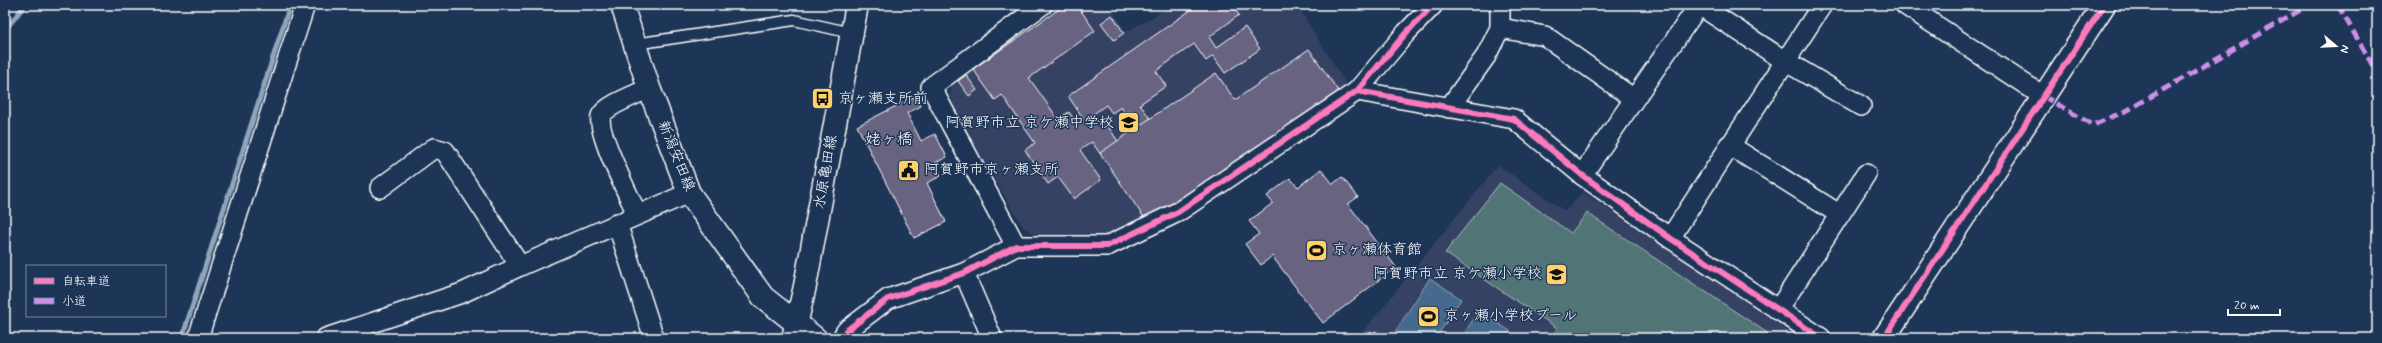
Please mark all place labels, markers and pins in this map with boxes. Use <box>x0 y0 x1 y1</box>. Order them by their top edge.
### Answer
bus stop icon: 京ヶ瀬支所前 <box>809 86 835 112</box>
place label: 京ヶ瀬支所前 <box>838 89 928 109</box>
school or university icon: 阿賀野市立 京ケ瀬中学校 <box>1116 110 1142 136</box>
place label: 阿賀野市立 京ケ瀬中学校 <box>945 113 1114 133</box>
public building icon: 阿賀野市京ヶ瀬支所 <box>896 157 922 183</box>
place label: 阿賀野市京ヶ瀬支所 <box>924 160 1059 180</box>
sports icon: 京ヶ瀬体育館 <box>1303 237 1329 263</box>
place label: 京ヶ瀬体育館 <box>1332 240 1422 260</box>
school or university icon: 阿賀野市立 京ケ瀬小学校 <box>1544 261 1570 287</box>
place label: 阿賀野市立 京ケ瀬小学校 <box>1373 264 1542 284</box>
sports icon: 京ヶ瀬小学校プール <box>1415 303 1441 329</box>
place label: 京ヶ瀬小学校プール <box>1444 306 1577 326</box>

